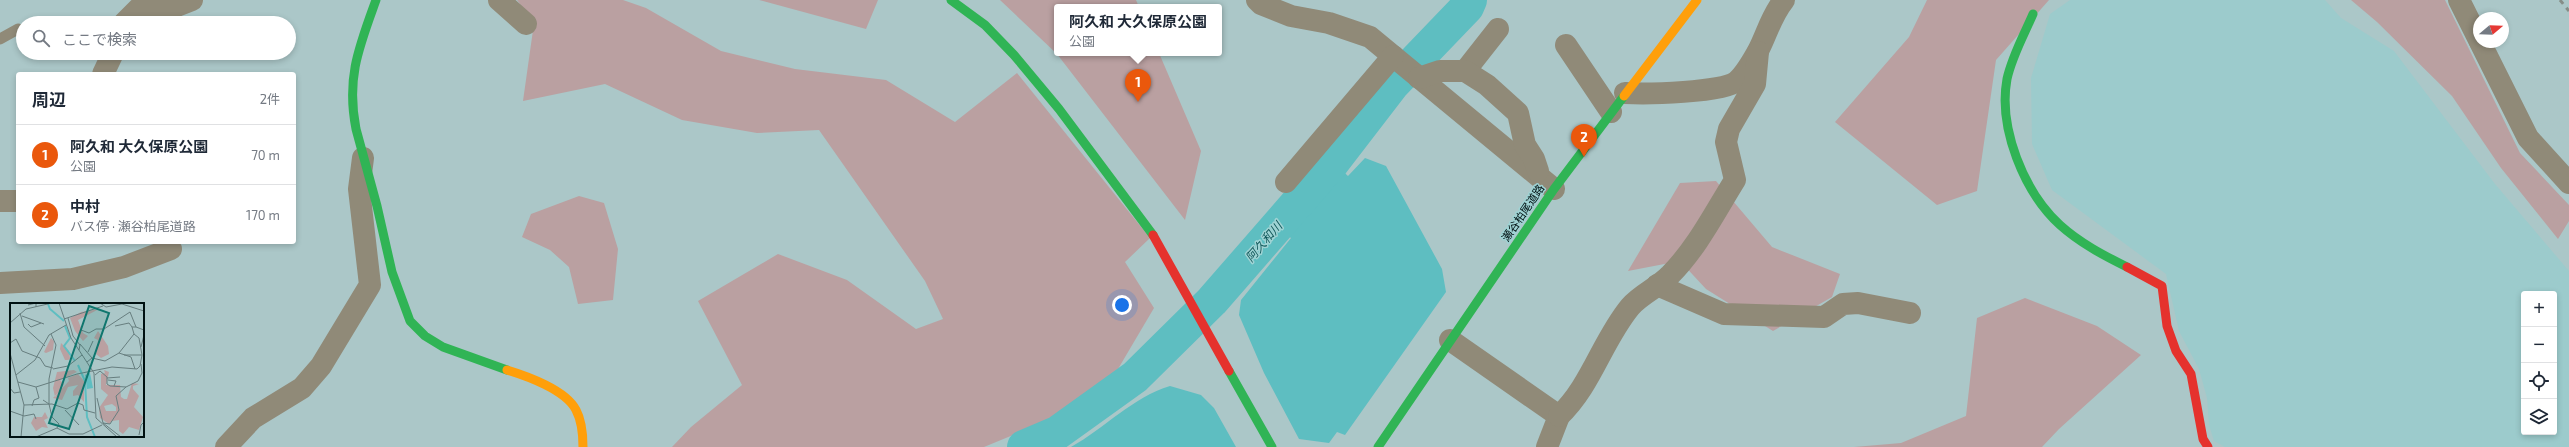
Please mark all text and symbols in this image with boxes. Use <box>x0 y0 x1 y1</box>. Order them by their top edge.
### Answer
popup <box>1054 4 1222 56</box>
text: 阿久和 大久保原公園 <box>1069 12 1207 30</box>
north arrow <box>2473 12 2509 48</box>
search box <box>16 16 296 60</box>
icon: search <box>30 27 52 49</box>
text: ここで検索 <box>62 30 137 48</box>
text: 公園 <box>1069 33 1095 49</box>
pin: 1 <box>1125 69 1151 102</box>
text: 周辺 <box>32 89 66 109</box>
text: 2件 <box>260 91 280 107</box>
pin: 2 <box>1571 124 1597 157</box>
text: 阿久和 大久保原公園 <box>70 137 208 155</box>
text: 1 <box>42 147 48 163</box>
text: 70 m <box>251 147 280 163</box>
text: 公園 <box>70 158 96 174</box>
street label: 瀬谷柏尾道路 <box>1499 182 1546 244</box>
text: 中村 <box>70 197 100 215</box>
text: 2 <box>41 207 49 223</box>
text: 170 m <box>246 207 280 223</box>
water label: 阿久和川 <box>1242 217 1286 264</box>
text: バス停 · 瀬谷柏尾道路 <box>70 218 196 234</box>
map controls <box>2521 291 2557 435</box>
button: + <box>2521 291 2557 327</box>
your location <box>1112 295 1132 315</box>
inset map <box>10 303 144 437</box>
button: − <box>2521 327 2557 363</box>
button: locate <box>2521 363 2557 399</box>
button: layers <box>2521 399 2557 435</box>

